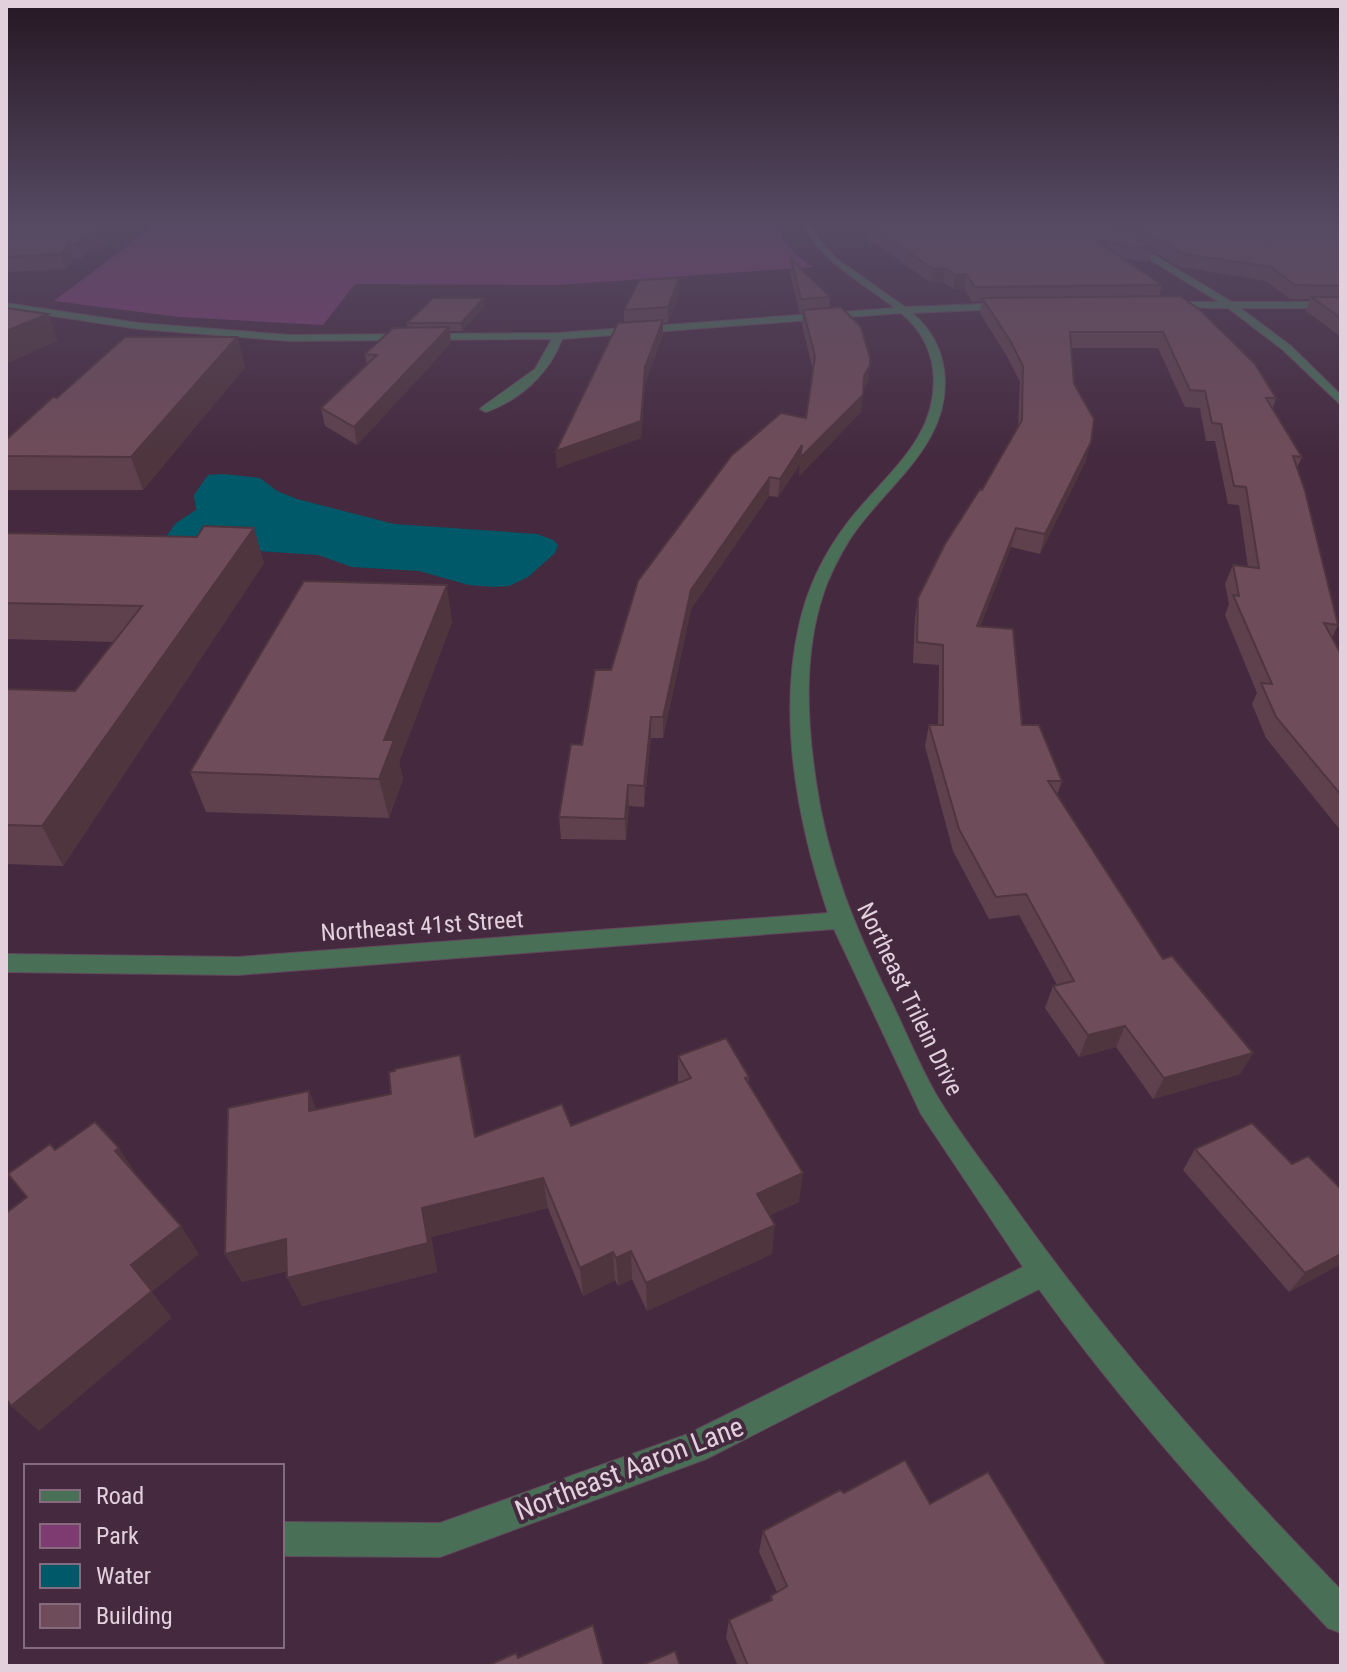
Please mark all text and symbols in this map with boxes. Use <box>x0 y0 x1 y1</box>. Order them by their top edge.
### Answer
street label: Northeast Trilein Drive <box>851 898 969 1100</box>
street label: Northeast 41st Street <box>320 905 524 947</box>
street label: Northeast Aaron Lane <box>510 1410 748 1527</box>
legend <box>24 1464 284 1648</box>
text: Road <box>96 1482 144 1510</box>
text: Park <box>96 1522 139 1550</box>
text: Water <box>96 1562 151 1590</box>
text: Building <box>96 1602 173 1630</box>

